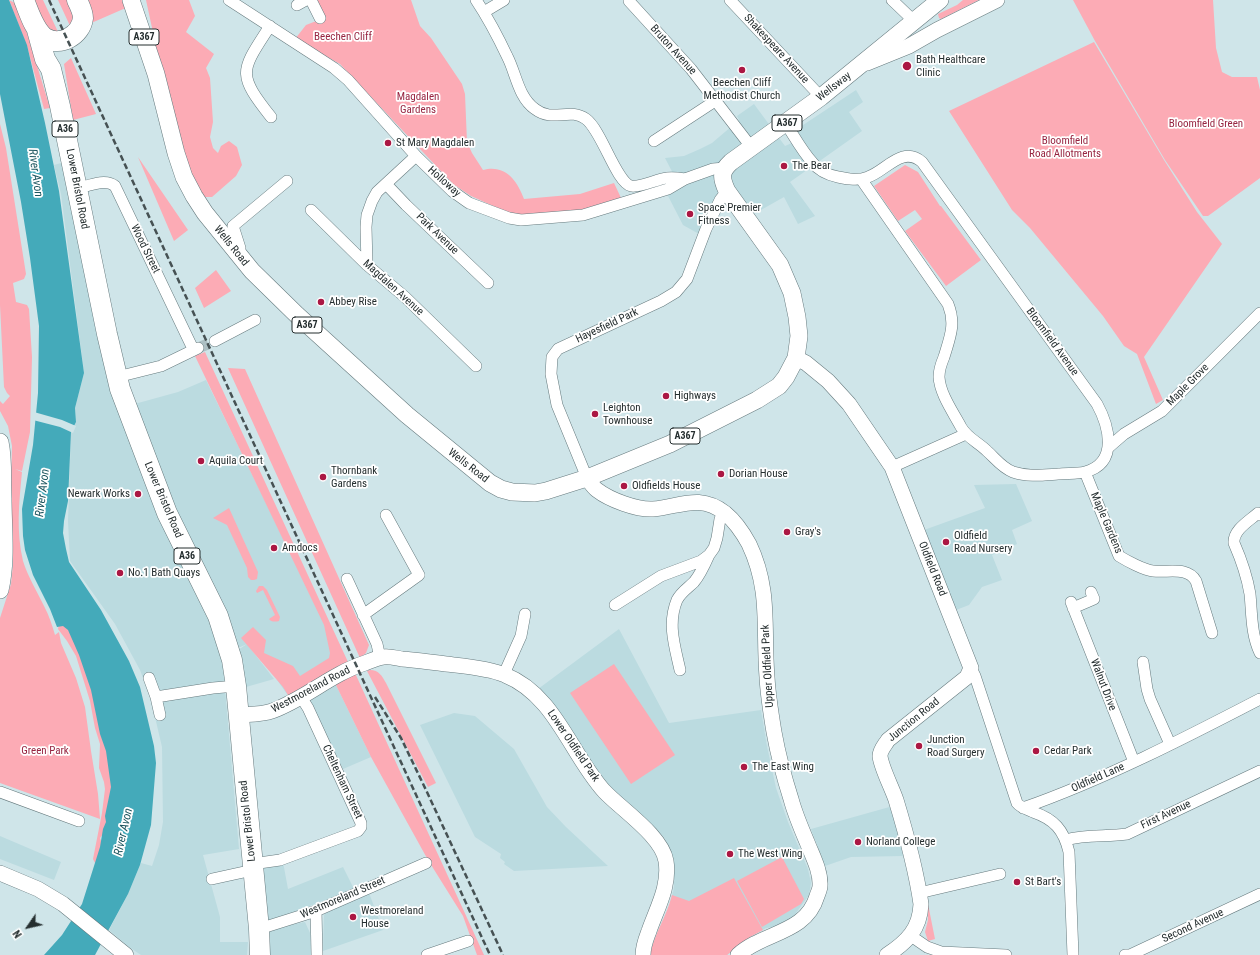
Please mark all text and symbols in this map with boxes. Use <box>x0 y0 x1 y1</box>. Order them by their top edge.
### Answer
street label: Shakespeare Avenue <box>741 12 811 86</box>
street label: Bruton Avenue <box>647 22 699 78</box>
road number: A367 <box>129 29 159 45</box>
park label: Beechen Cliff <box>314 30 372 44</box>
place label: Bath Healthcare Clinic <box>916 53 985 79</box>
marker: Bath Healthcare Clinic <box>901 60 913 72</box>
marker: Beechen Cliff Methodist Church <box>737 65 747 75</box>
street label: Wellsway <box>814 69 854 105</box>
place label: Beechen Cliff Methodist Church <box>704 76 780 102</box>
park label: Magdalen Gardens <box>397 90 439 116</box>
road number: A367 <box>772 115 802 131</box>
park label: Bloomfield Green <box>1169 117 1243 131</box>
road number: A36 <box>52 121 78 137</box>
park label: Bloomfield Road Allotments <box>1029 134 1101 160</box>
place label: St Mary Magdalen <box>396 136 474 150</box>
marker: St Mary Magdalen <box>383 138 393 148</box>
water label: River Avon <box>25 148 45 198</box>
street label: Lower Bristol Road <box>63 148 91 230</box>
place label: The Bear <box>792 159 830 173</box>
marker: The Bear <box>779 161 789 171</box>
street label: Holloway <box>425 164 463 200</box>
place label: Space Premier Fitness <box>698 201 761 227</box>
marker: Space Premier Fitness <box>685 209 695 219</box>
street label: Park Avenue <box>413 211 461 257</box>
street label: Wood Street <box>127 222 163 276</box>
street label: Wells Road <box>211 223 251 269</box>
street label: Magdalen Avenue <box>360 257 426 319</box>
place label: Abbey Rise <box>329 295 377 309</box>
marker: Abbey Rise <box>316 297 326 307</box>
street label: Hayesfield Park <box>574 306 640 346</box>
street label: Bloomfield Avenue <box>1023 306 1081 378</box>
road number: A367 <box>292 317 322 333</box>
street label: Maple Grove <box>1164 361 1212 409</box>
place label: Highways <box>674 389 716 403</box>
marker: Highways <box>661 391 671 401</box>
place label: Leighton Townhouse <box>603 401 653 427</box>
marker: Leighton Townhouse <box>590 409 600 419</box>
road number: A367 <box>670 428 700 444</box>
street label: Wells Road <box>445 446 491 486</box>
place label: Aquila Court <box>209 454 263 468</box>
marker: Aquila Court <box>196 456 206 466</box>
street label: Lower Bristol Road <box>141 460 185 540</box>
place label: Thornbank Gardens <box>331 464 377 490</box>
place label: Dorian House <box>729 467 788 481</box>
water label: River Avon <box>33 468 53 518</box>
marker: Dorian House <box>716 469 726 479</box>
marker: Thornbank Gardens <box>318 472 328 482</box>
place label: Oldfields House <box>632 479 700 493</box>
marker: Oldfields House <box>619 481 629 491</box>
place label: Newark Works <box>68 487 130 501</box>
marker: Newark Works <box>133 489 143 499</box>
street label: Maple Gardens <box>1087 490 1125 556</box>
place label: Gray's <box>795 525 821 539</box>
marker: Gray's <box>782 527 792 537</box>
place label: Oldfield Road Nursery <box>954 529 1012 555</box>
marker: Oldfield Road Nursery <box>941 537 951 547</box>
street label: Oldfield Road <box>915 540 949 598</box>
place label: Amdocs <box>282 541 318 555</box>
marker: Amdocs <box>269 543 279 553</box>
road number: A36 <box>174 548 200 564</box>
place label: No.1 Bath Quays <box>128 566 200 580</box>
marker: No.1 Bath Quays <box>115 568 125 578</box>
street label: Upper Oldfield Park <box>759 624 777 708</box>
street label: Walnut Drive <box>1087 657 1119 713</box>
street label: Westmoreland Road <box>269 664 353 716</box>
street label: Junction Road <box>886 695 942 745</box>
street label: Lower Oldfield Park <box>544 707 602 785</box>
place label: Junction Road Surgery <box>927 733 984 759</box>
marker: Junction Road Surgery <box>914 741 924 751</box>
street label: Cheltenham Street <box>319 743 365 821</box>
park label: Green Park <box>21 744 69 758</box>
place label: Cedar Park <box>1044 744 1092 758</box>
marker: Cedar Park <box>1031 746 1041 756</box>
place label: The East Wing <box>752 760 814 774</box>
street label: Oldfield Lane <box>1069 760 1127 796</box>
marker: The East Wing <box>739 762 749 772</box>
street label: Lower Bristol Road <box>237 780 259 862</box>
street label: First Avenue <box>1139 798 1193 832</box>
water label: River Avon <box>112 807 136 857</box>
place label: Norland College <box>866 835 935 849</box>
marker: Norland College <box>853 837 863 847</box>
place label: The West Wing <box>738 847 803 861</box>
marker: The West Wing <box>725 849 735 859</box>
street label: Westmoreland Street <box>299 874 387 922</box>
place label: St Bart's <box>1025 875 1061 889</box>
marker: St Bart's <box>1012 877 1022 887</box>
place label: Westmoreland House <box>361 904 423 930</box>
street label: Second Avenue <box>1160 906 1226 946</box>
north arrow <box>8 907 48 947</box>
marker: Westmoreland House <box>348 912 358 922</box>
text: N <box>10 928 25 940</box>

